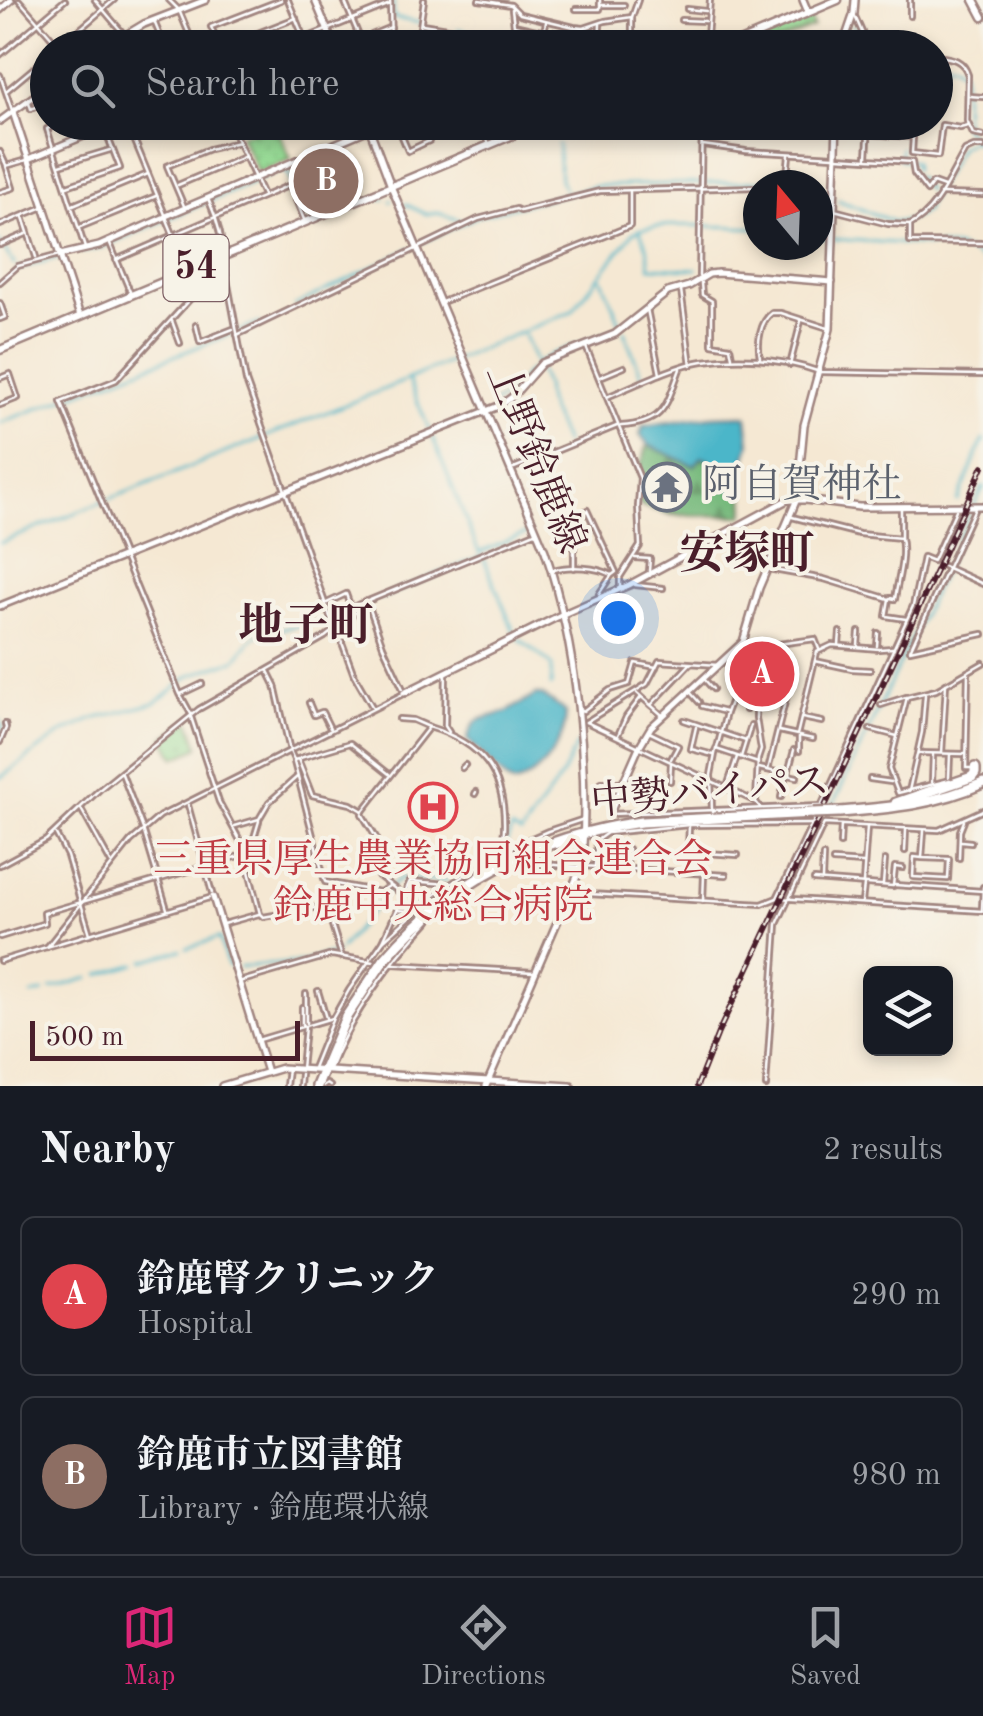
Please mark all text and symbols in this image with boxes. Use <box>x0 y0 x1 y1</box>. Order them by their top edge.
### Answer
search box <box>30 30 953 140</box>
icon: search <box>65 58 120 113</box>
text: Search here <box>145 66 340 104</box>
pin: B <box>294 144 358 218</box>
north arrow <box>743 170 833 260</box>
road number: 54 <box>164 235 228 301</box>
street label: 上野鈴鹿線 <box>478 357 594 559</box>
temple icon: 阿自賀神社 <box>641 461 693 513</box>
place label: 阿自賀神社 <box>702 463 902 507</box>
district label: 安塚町 <box>679 529 815 579</box>
your location <box>593 593 644 644</box>
district label: 地子町 <box>238 601 374 651</box>
pin: A <box>730 636 794 712</box>
street label: 中勢バイパス <box>589 760 831 824</box>
hospital icon: 三重県厚生農業協同組合連合会 鈴鹿中央総合病院 <box>407 781 459 833</box>
place label: 三重県厚生農業協同組合連合会 鈴鹿中央総合病院 <box>153 838 713 928</box>
map controls <box>863 966 953 1056</box>
button: layers <box>863 966 953 1056</box>
scale bar <box>30 1016 300 1060</box>
text: 500 m <box>45 1024 124 1052</box>
text: Nearby <box>40 1130 176 1172</box>
text: 2 results <box>823 1135 943 1167</box>
text: 鈴鹿腎クリニック <box>137 1262 439 1300</box>
text: A <box>62 1280 87 1312</box>
text: 290 m <box>851 1280 941 1312</box>
text: Hospital <box>137 1309 253 1341</box>
text: 鈴鹿市立図書館 <box>137 1438 403 1476</box>
text: B <box>63 1460 86 1492</box>
text: 980 m <box>851 1460 941 1492</box>
text: Library · 鈴鹿環状線 <box>137 1494 429 1526</box>
tab: Map <box>122 1600 177 1695</box>
tab: Directions <box>421 1600 546 1695</box>
tab: Saved <box>790 1600 861 1695</box>

